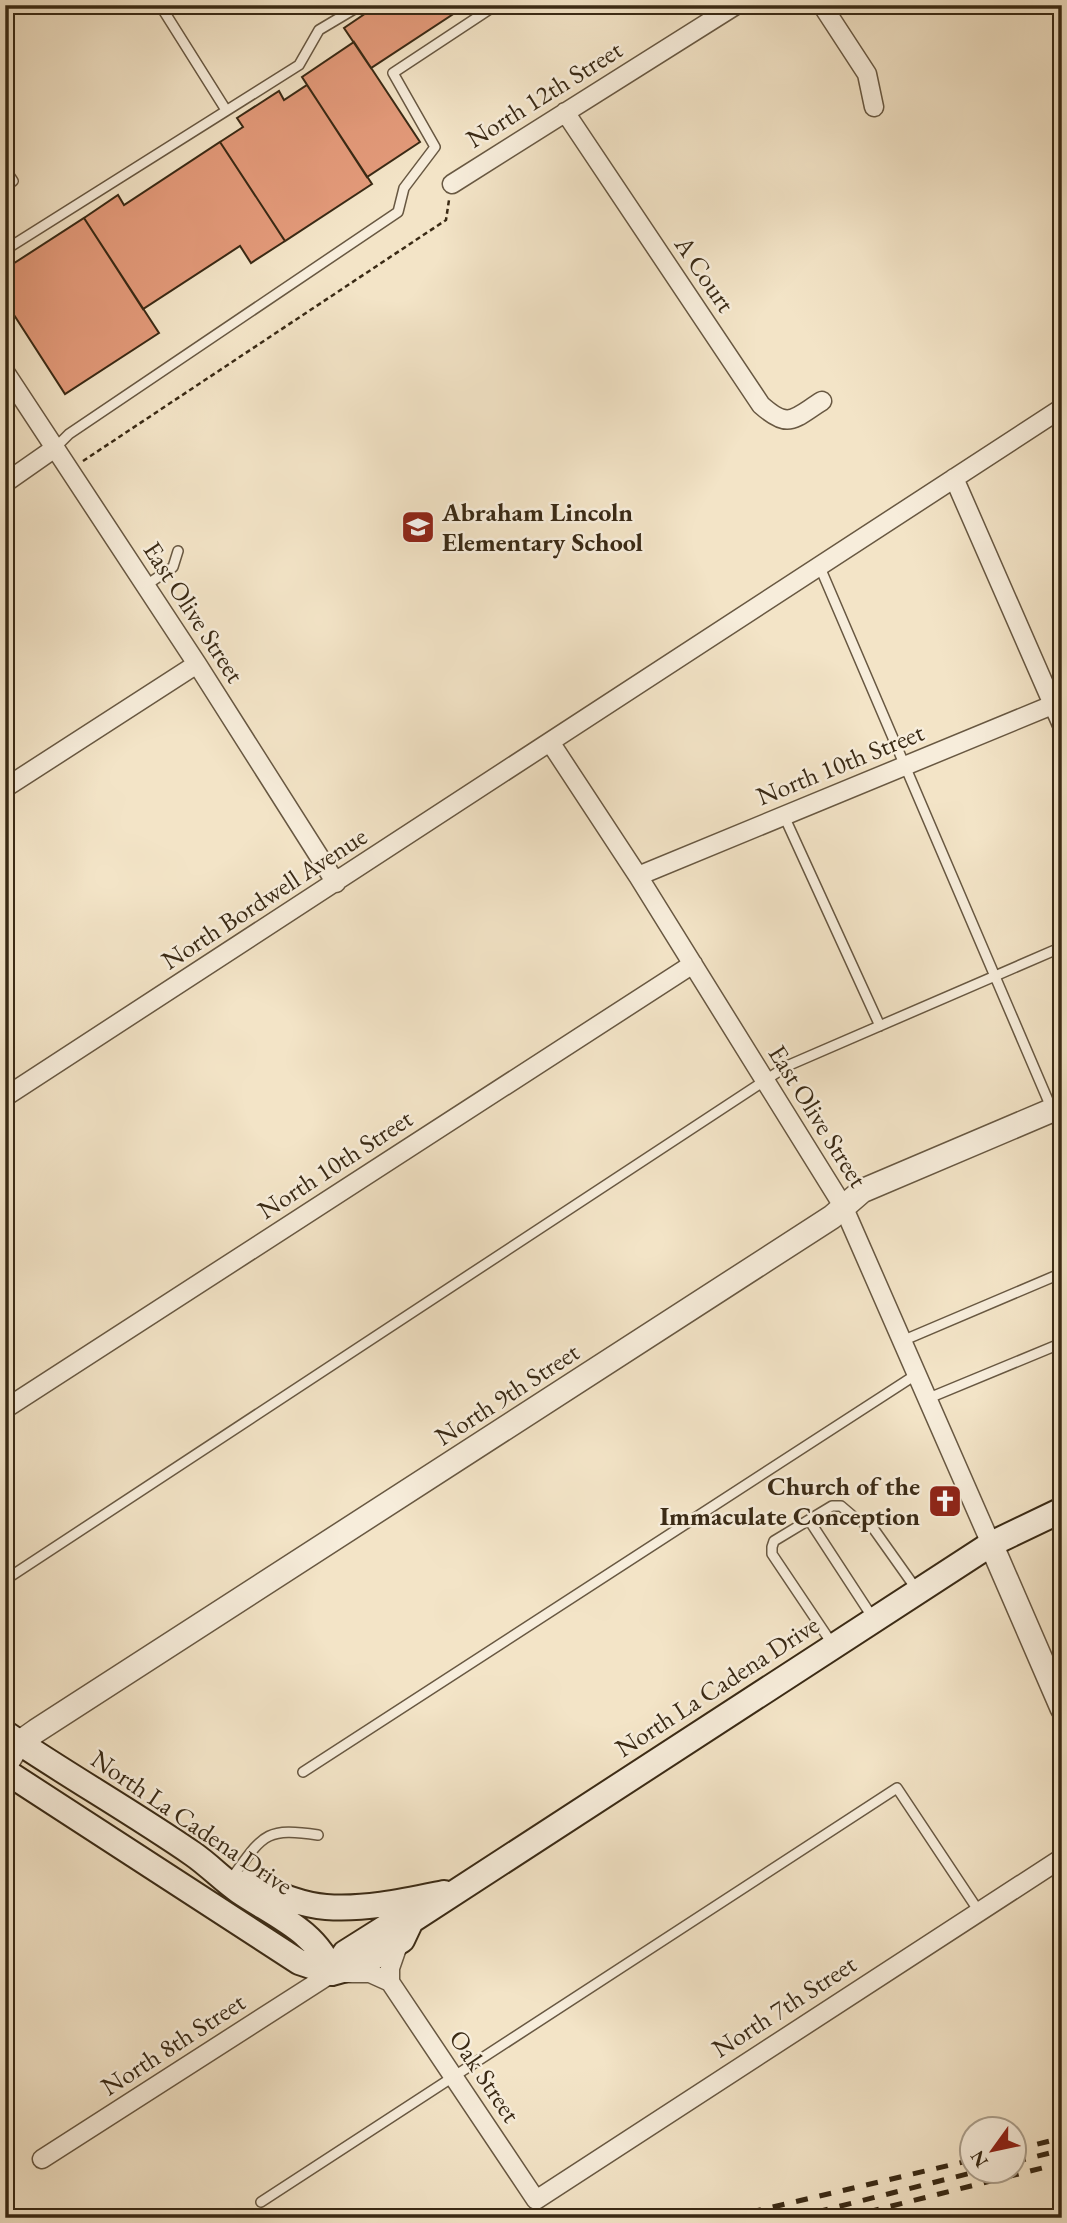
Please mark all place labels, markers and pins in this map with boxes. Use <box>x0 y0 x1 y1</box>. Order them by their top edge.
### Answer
place label: Abraham Lincoln Elementary School <box>441 495 643 559</box>
school or university icon: Abraham Lincoln Elementary School <box>399 508 437 546</box>
place label: Church of the Immaculate Conception <box>660 1469 920 1533</box>
church icon: Church of the Immaculate Conception <box>926 1482 964 1520</box>

